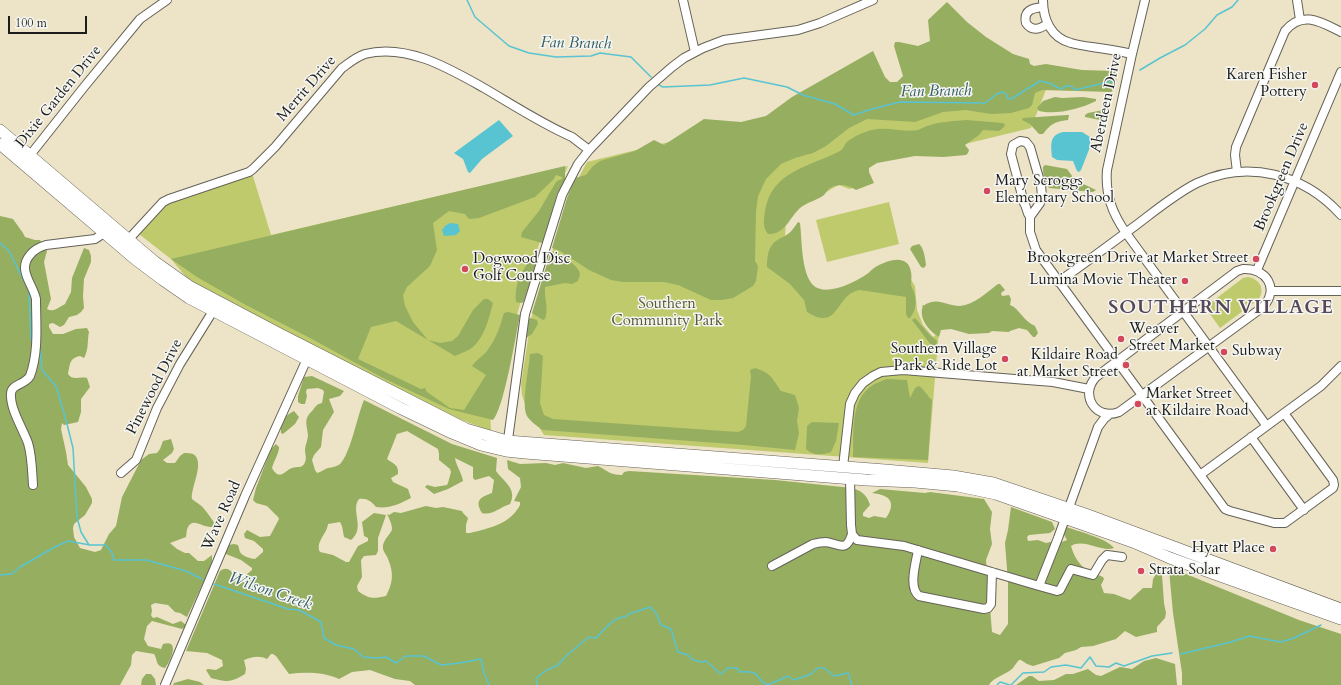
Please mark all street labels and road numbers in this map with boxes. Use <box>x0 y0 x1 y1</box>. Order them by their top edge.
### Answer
street label: Dixie Garden Drive <box>12 42 106 152</box>
street label: Merrit Drive <box>274 52 340 126</box>
street label: Aberdeen Drive <box>1088 52 1126 154</box>
street label: Brookgreen Drive <box>1251 120 1313 234</box>
street label: Pinewood Drive <box>123 336 187 438</box>
street label: Wave Road <box>199 478 245 554</box>

